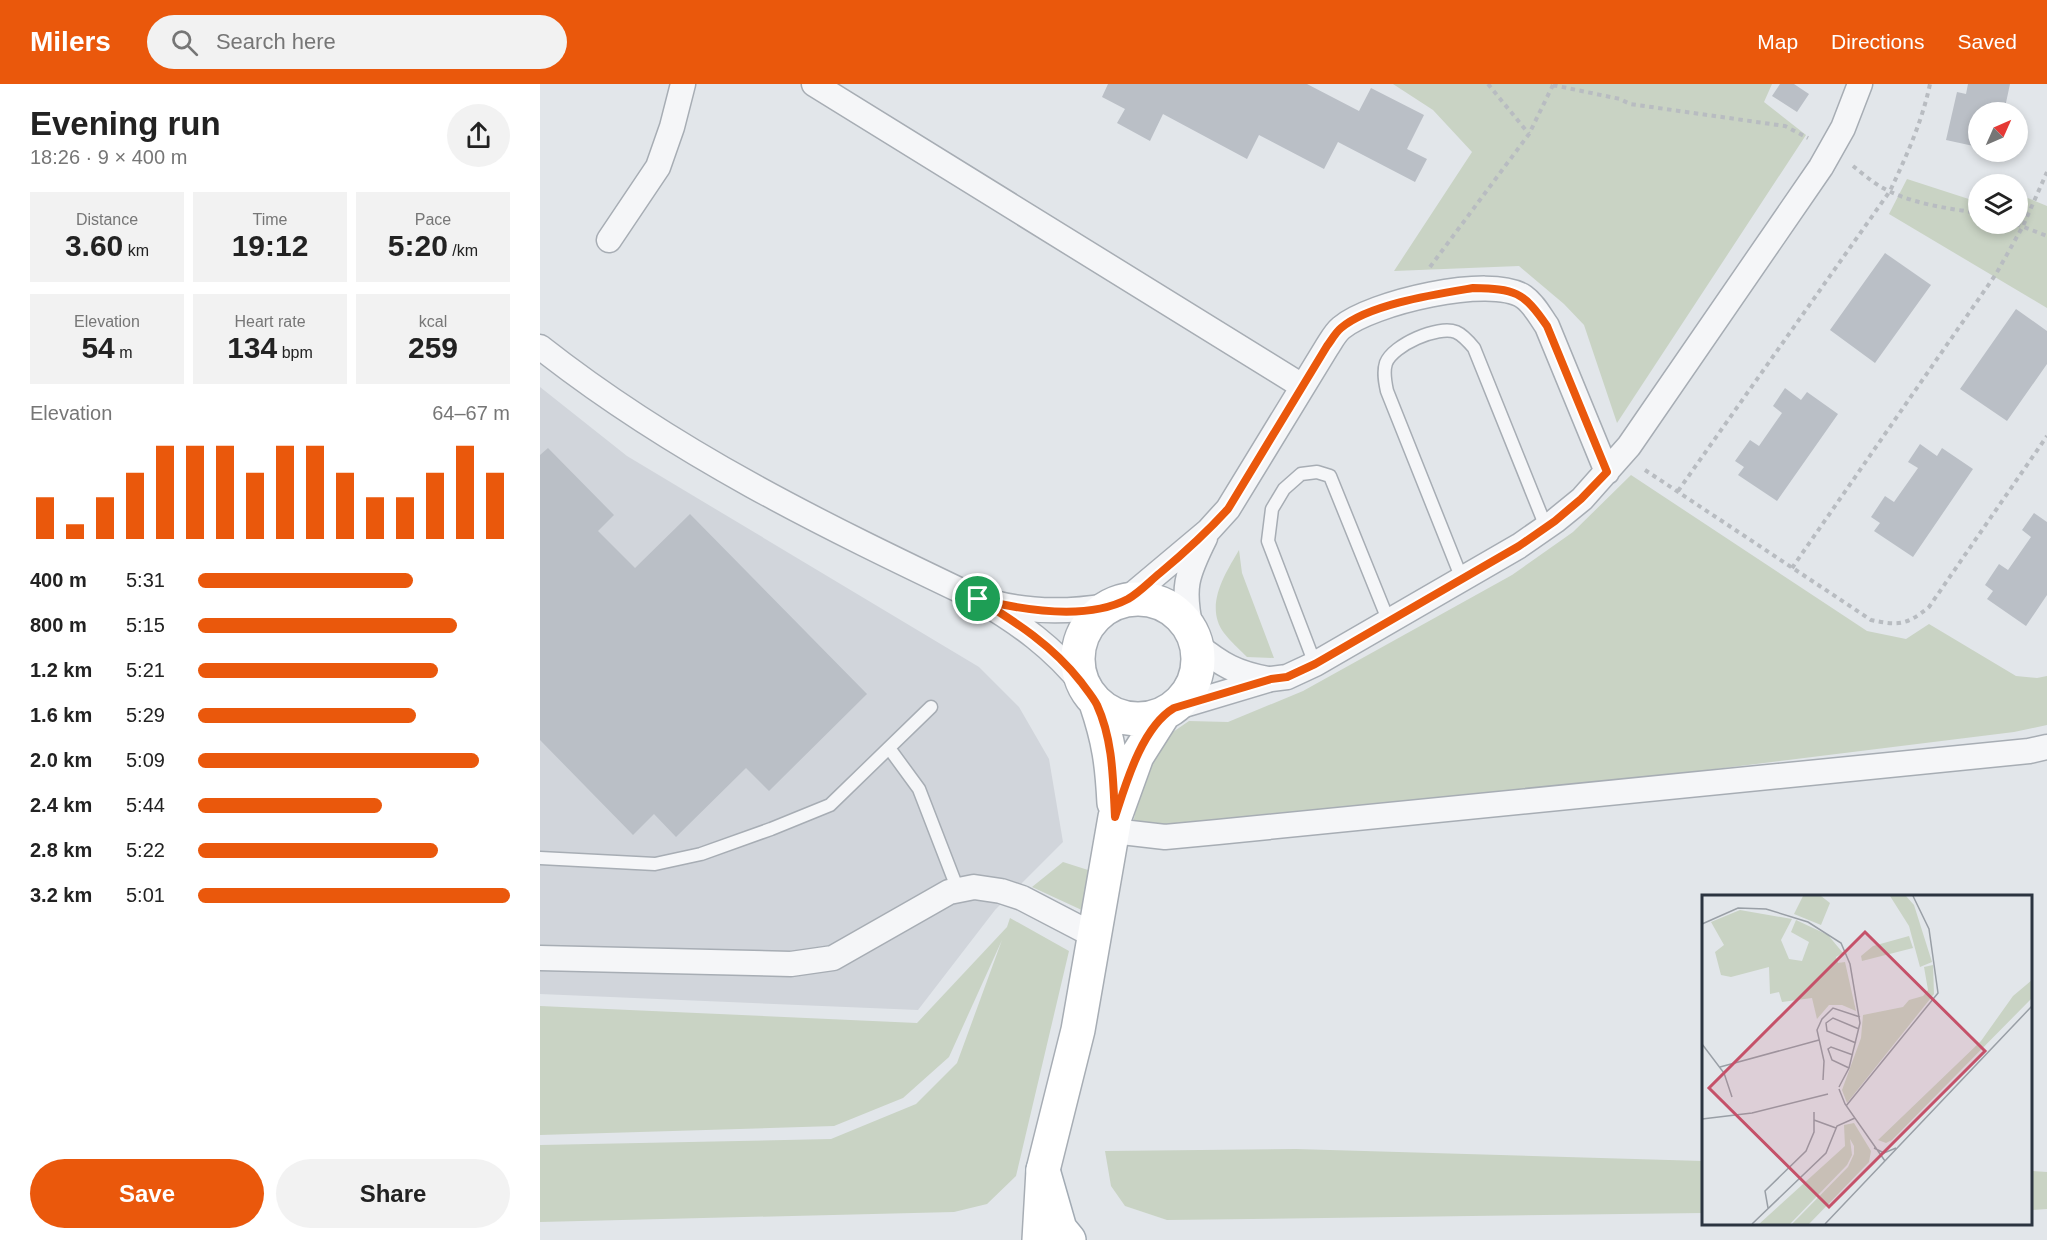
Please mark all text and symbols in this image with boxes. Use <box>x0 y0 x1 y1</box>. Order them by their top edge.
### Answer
search box <box>147 15 567 69</box>
text: Milers <box>30 26 111 57</box>
icon: search <box>168 26 201 59</box>
text: Search here <box>216 29 336 54</box>
text: Map <box>1757 30 1798 53</box>
text: Directions <box>1831 30 1924 53</box>
text: Saved <box>1957 30 2017 53</box>
north arrow <box>1968 102 2028 162</box>
map controls <box>1968 102 2028 234</box>
button: share <box>447 104 510 167</box>
text: Evening run <box>30 105 221 142</box>
text: 18:26 · 9 × 400 m <box>30 146 187 168</box>
button: layers <box>1968 174 2028 234</box>
text: Distance <box>76 211 138 228</box>
text: Time <box>253 211 287 228</box>
text: Pace <box>415 211 451 228</box>
text: 3.60 <box>65 229 123 262</box>
text: 19:12 <box>232 229 308 262</box>
text: 5:20 <box>388 229 448 262</box>
text: km <box>123 242 149 259</box>
text: /km <box>448 242 478 259</box>
text: Elevation <box>74 313 140 330</box>
text: Heart rate <box>234 313 306 330</box>
text: kcal <box>419 313 447 330</box>
text: 54 <box>81 331 115 364</box>
text: 134 <box>227 331 277 364</box>
text: 259 <box>408 331 458 364</box>
text: m <box>115 344 133 361</box>
text: bpm <box>277 344 313 361</box>
text: Elevation <box>30 402 112 424</box>
text: 64–67 m <box>432 402 510 424</box>
text: 400 m <box>30 569 87 591</box>
text: 5:31 <box>126 569 165 591</box>
pin <box>952 573 1003 624</box>
icon: arrive <box>961 582 994 615</box>
text: 800 m <box>30 614 87 636</box>
text: 5:15 <box>126 614 165 636</box>
text: 1.2 km <box>30 659 92 681</box>
text: 5:21 <box>126 659 165 681</box>
text: 1.6 km <box>30 704 92 726</box>
text: 5:29 <box>126 704 165 726</box>
text: 2.0 km <box>30 749 92 771</box>
text: 5:09 <box>126 749 165 771</box>
text: 2.4 km <box>30 794 92 816</box>
text: 5:44 <box>126 794 165 816</box>
text: 2.8 km <box>30 839 92 861</box>
text: 5:22 <box>126 839 165 861</box>
text: 3.2 km <box>30 884 92 906</box>
text: 5:01 <box>126 884 165 906</box>
inset map <box>1702 895 2032 1225</box>
button: Save <box>30 1159 264 1228</box>
button: Share <box>276 1159 510 1228</box>

